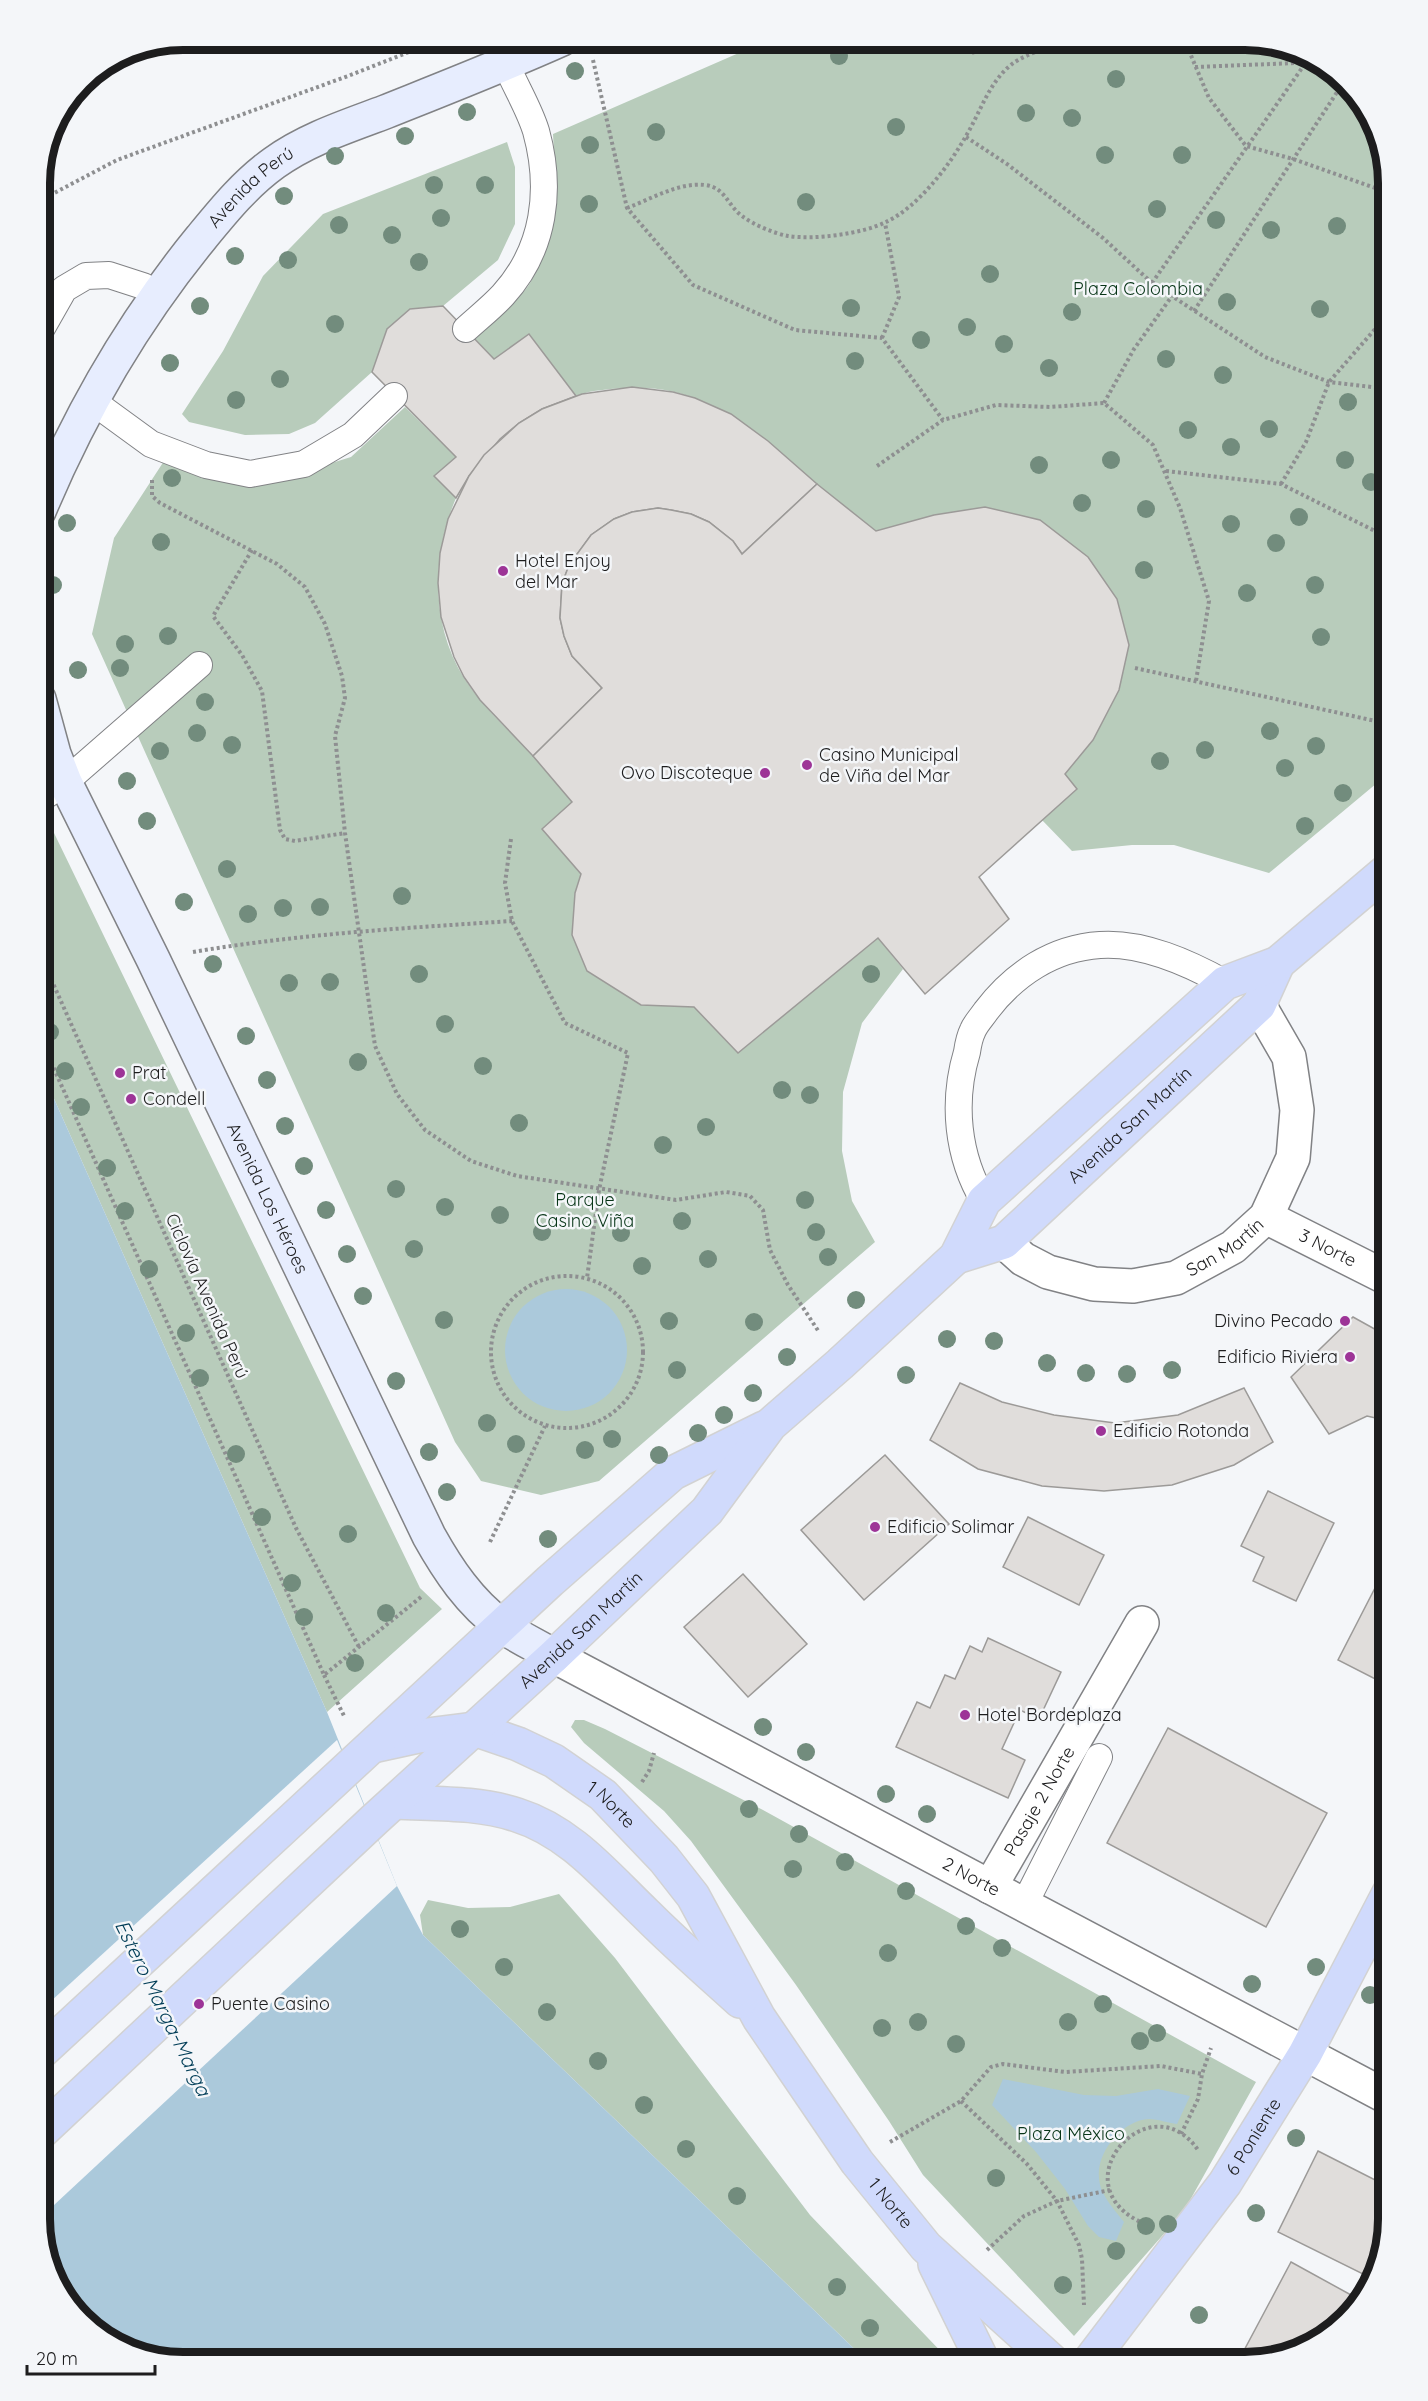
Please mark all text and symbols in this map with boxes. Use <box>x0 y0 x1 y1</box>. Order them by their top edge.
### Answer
street label: Avenida Perú <box>202 141 298 232</box>
park label: Plaza Colombia <box>1073 277 1203 300</box>
place label: Hotel Enjoy del Mar <box>515 549 611 593</box>
marker: Hotel Enjoy del Mar <box>496 564 510 578</box>
place label: Casino Municipal de Viña del Mar <box>819 743 959 787</box>
marker: Casino Municipal de Viña del Mar <box>800 758 814 772</box>
place label: Ovo Discoteque <box>621 761 753 784</box>
marker: Ovo Discoteque <box>758 766 772 780</box>
place label: Prat <box>132 1061 166 1084</box>
street label: Avenida San Martín <box>1063 1061 1196 1188</box>
marker: Prat <box>113 1066 127 1080</box>
place label: Condell <box>143 1087 205 1110</box>
marker: Condell <box>124 1092 138 1106</box>
street label: Avenida Los Héroes <box>222 1119 314 1277</box>
park label: Parque Casino Viña <box>536 1188 634 1232</box>
street label: Ciclovía Avenida Perú <box>161 1210 254 1382</box>
street label: San Martín <box>1182 1213 1268 1281</box>
street label: 3 Norte <box>1295 1224 1360 1272</box>
place label: Divino Pecado <box>1214 1309 1333 1332</box>
marker: Divino Pecado <box>1338 1314 1352 1328</box>
place label: Edificio Riviera <box>1217 1345 1338 1368</box>
marker: Edificio Riviera <box>1343 1350 1357 1364</box>
place label: Edificio Rotonda <box>1113 1419 1249 1442</box>
marker: Edificio Rotonda <box>1094 1424 1108 1438</box>
place label: Edificio Solimar <box>887 1515 1014 1538</box>
marker: Edificio Solimar <box>868 1520 882 1534</box>
street label: Avenida San Martín <box>514 1566 647 1693</box>
place label: Hotel Bordeplaza <box>977 1703 1122 1726</box>
marker: Hotel Bordeplaza <box>958 1708 972 1722</box>
street label: Pasaje 2 Norte <box>998 1742 1080 1860</box>
street label: 1 Norte <box>583 1776 641 1833</box>
street label: 2 Norte <box>939 1852 1004 1901</box>
water label: Estero Marga-Marga <box>110 1916 218 2101</box>
place label: Puente Casino <box>211 1992 330 2015</box>
marker: Puente Casino <box>192 1997 206 2011</box>
street label: 6 Poniente <box>1220 2094 1286 2180</box>
park label: Plaza México <box>1017 2122 1125 2145</box>
street label: 1 Norte <box>864 2173 918 2233</box>
scale bar <box>27 2338 154 2376</box>
text: 20 m <box>36 2347 78 2370</box>

